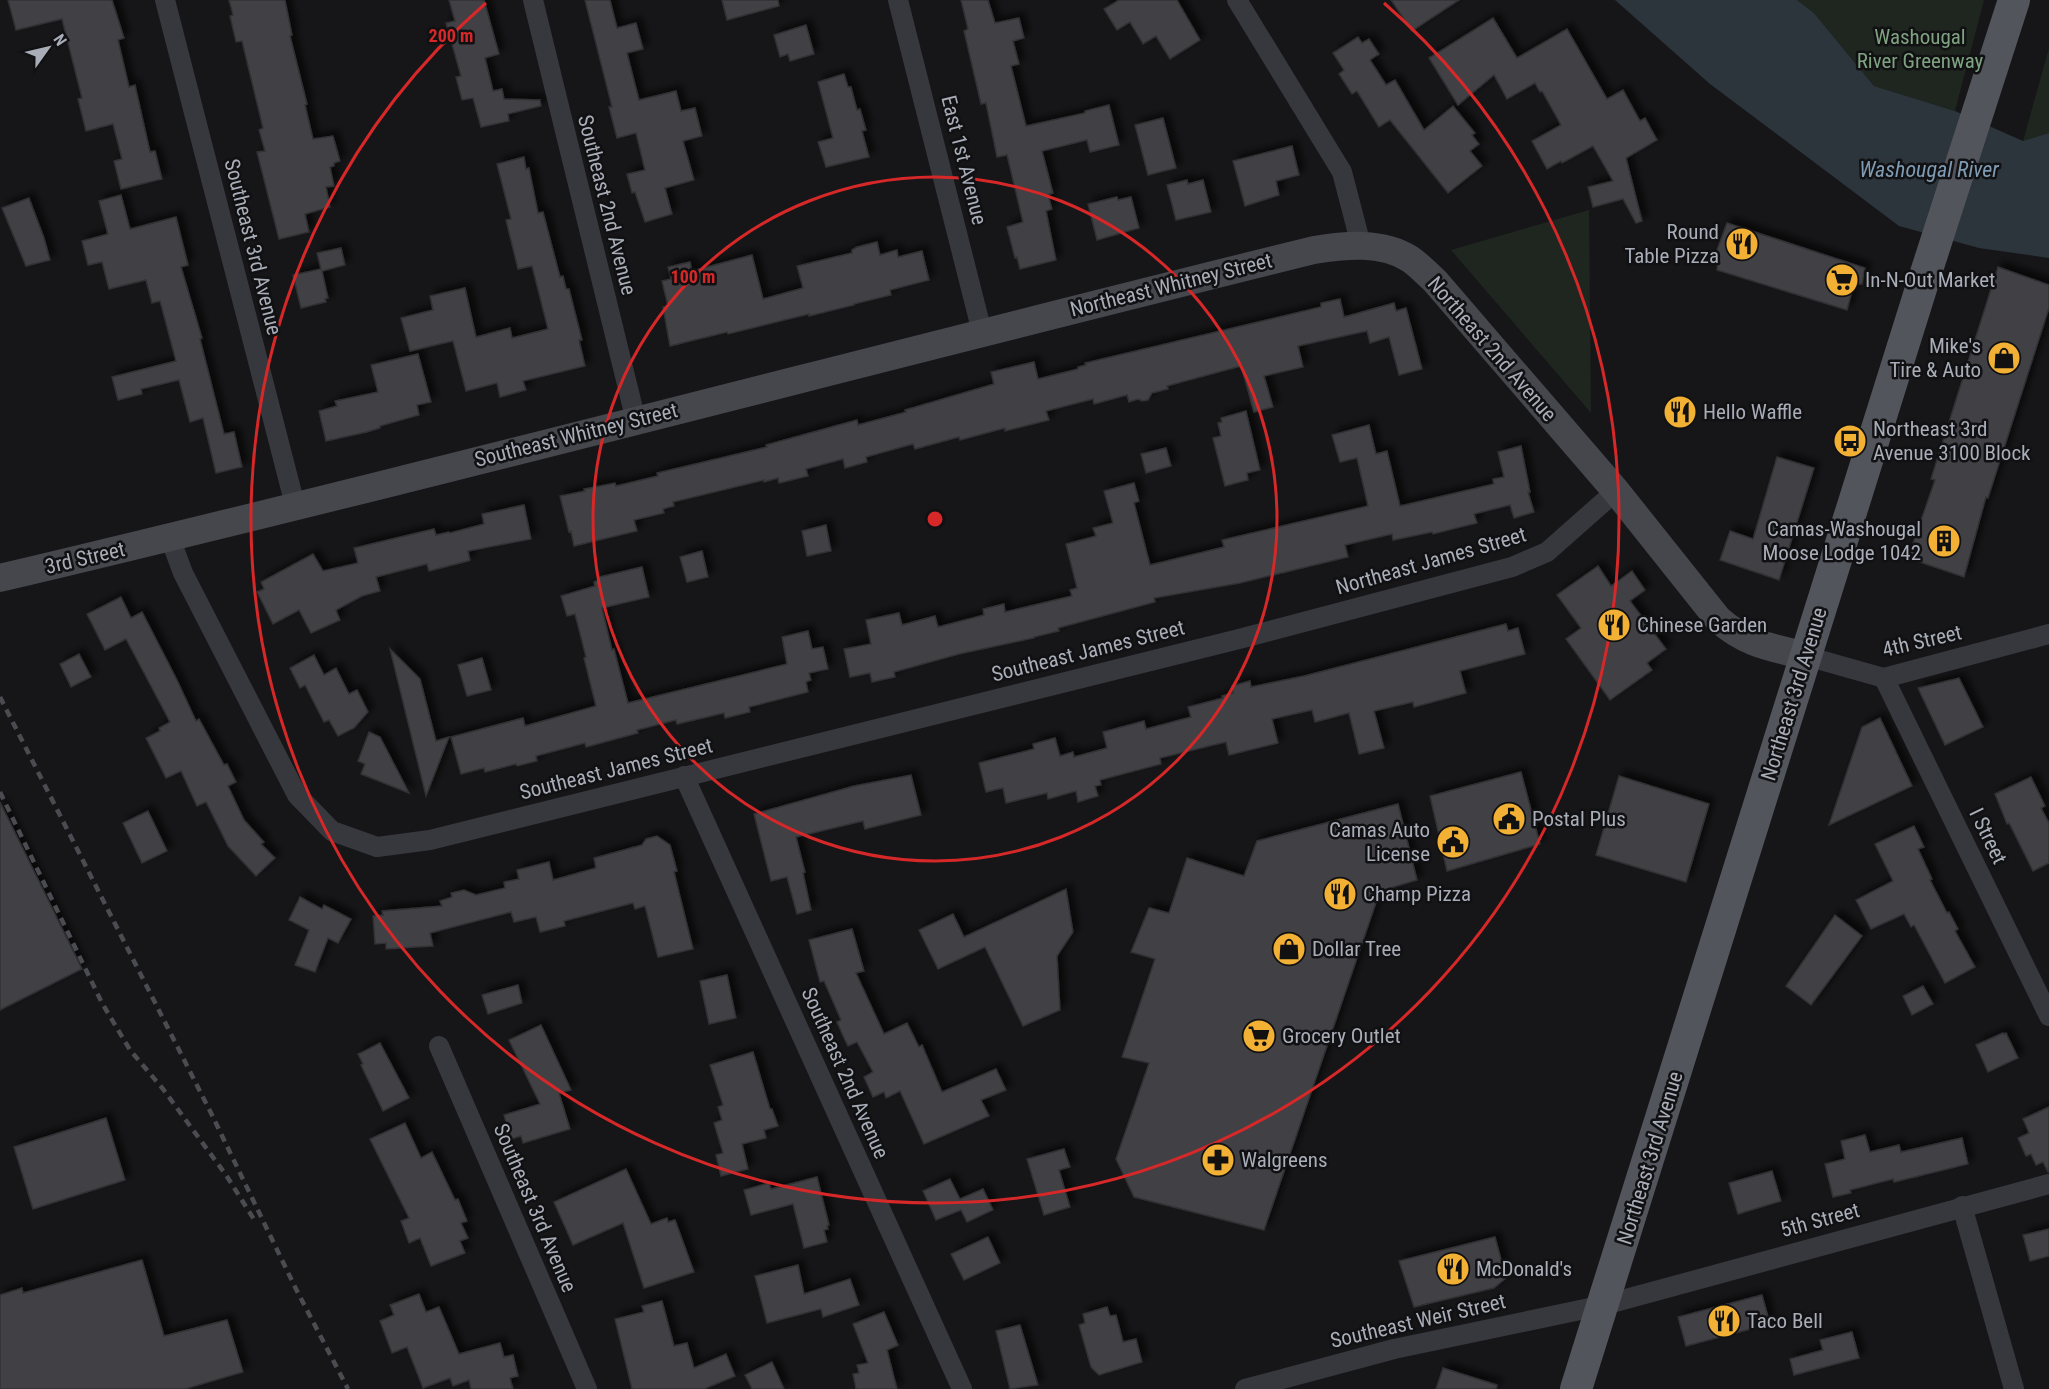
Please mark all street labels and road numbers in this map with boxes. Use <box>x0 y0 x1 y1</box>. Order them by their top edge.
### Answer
street label: East 1st Avenue <box>936 93 992 227</box>
street label: Southeast 2nd Avenue <box>573 112 641 298</box>
street label: Southeast 3rd Avenue <box>219 156 287 338</box>
street label: Northeast Whitney Street <box>1068 248 1274 322</box>
street label: Northeast 2nd Avenue <box>1423 272 1561 426</box>
street label: Southeast Whitney Street <box>472 398 680 472</box>
street label: Northeast James Street <box>1333 522 1529 600</box>
street label: 3rd Street <box>43 537 127 579</box>
street label: Northeast 3rd Avenue <box>1756 604 1832 783</box>
street label: Southeast James Street <box>989 615 1187 687</box>
street label: 4th Street <box>1880 620 1964 662</box>
street label: Southeast James Street <box>517 733 715 805</box>
street label: I Street <box>1964 804 2012 868</box>
street label: Southeast 2nd Avenue <box>796 984 894 1162</box>
street label: Northeast 3rd Avenue <box>1612 1068 1688 1247</box>
street label: Southeast 3rd Avenue <box>489 1120 581 1296</box>
street label: 5th Street <box>1778 1198 1862 1242</box>
street label: Southeast Weir Street <box>1328 1289 1508 1353</box>

